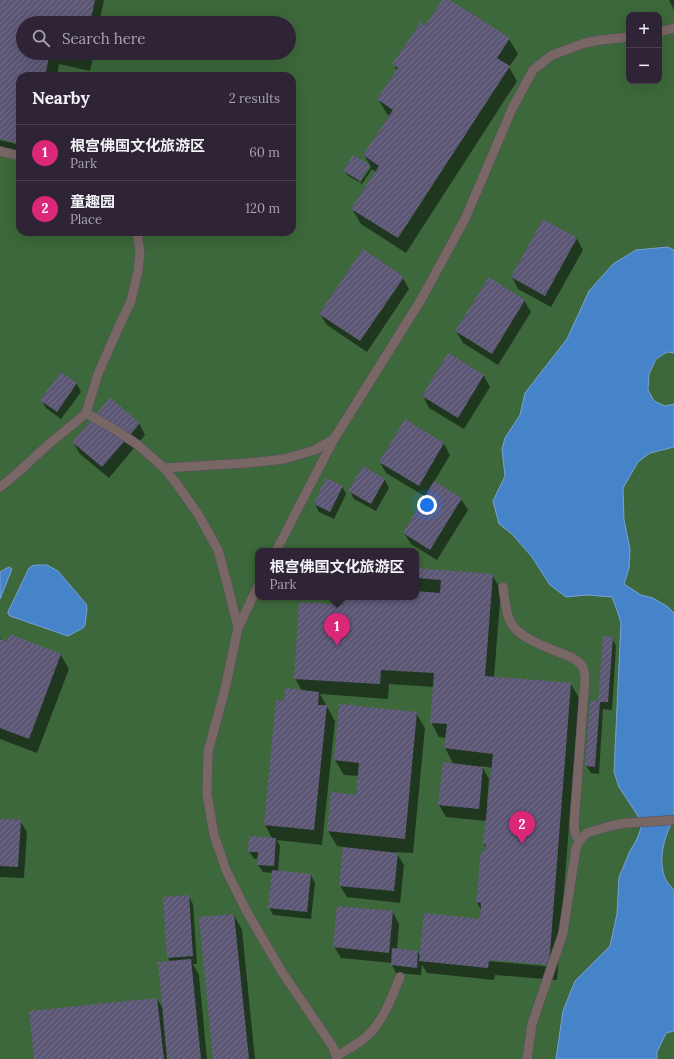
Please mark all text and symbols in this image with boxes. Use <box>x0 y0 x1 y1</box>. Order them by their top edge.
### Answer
map controls <box>626 12 662 84</box>
button: + <box>626 12 662 48</box>
search box <box>16 16 296 60</box>
icon: search <box>30 27 52 49</box>
text: Search here <box>62 29 145 48</box>
button: − <box>626 48 662 84</box>
text: Nearby <box>32 87 90 109</box>
text: 2 results <box>229 90 280 107</box>
text: 根宫佛国文化旅游区 <box>70 136 205 155</box>
text: 1 <box>42 144 48 161</box>
text: 60 m <box>249 144 280 161</box>
text: Park <box>70 155 97 172</box>
text: 童趣园 <box>70 192 115 211</box>
text: 2 <box>42 200 48 217</box>
text: 120 m <box>245 200 280 217</box>
text: Place <box>70 211 102 228</box>
your location <box>417 495 437 515</box>
popup <box>255 548 419 600</box>
text: 根宫佛国文化旅游区 <box>269 557 405 576</box>
text: Park <box>269 576 297 593</box>
pin: 1 <box>324 613 350 646</box>
pin: 2 <box>509 811 535 844</box>

